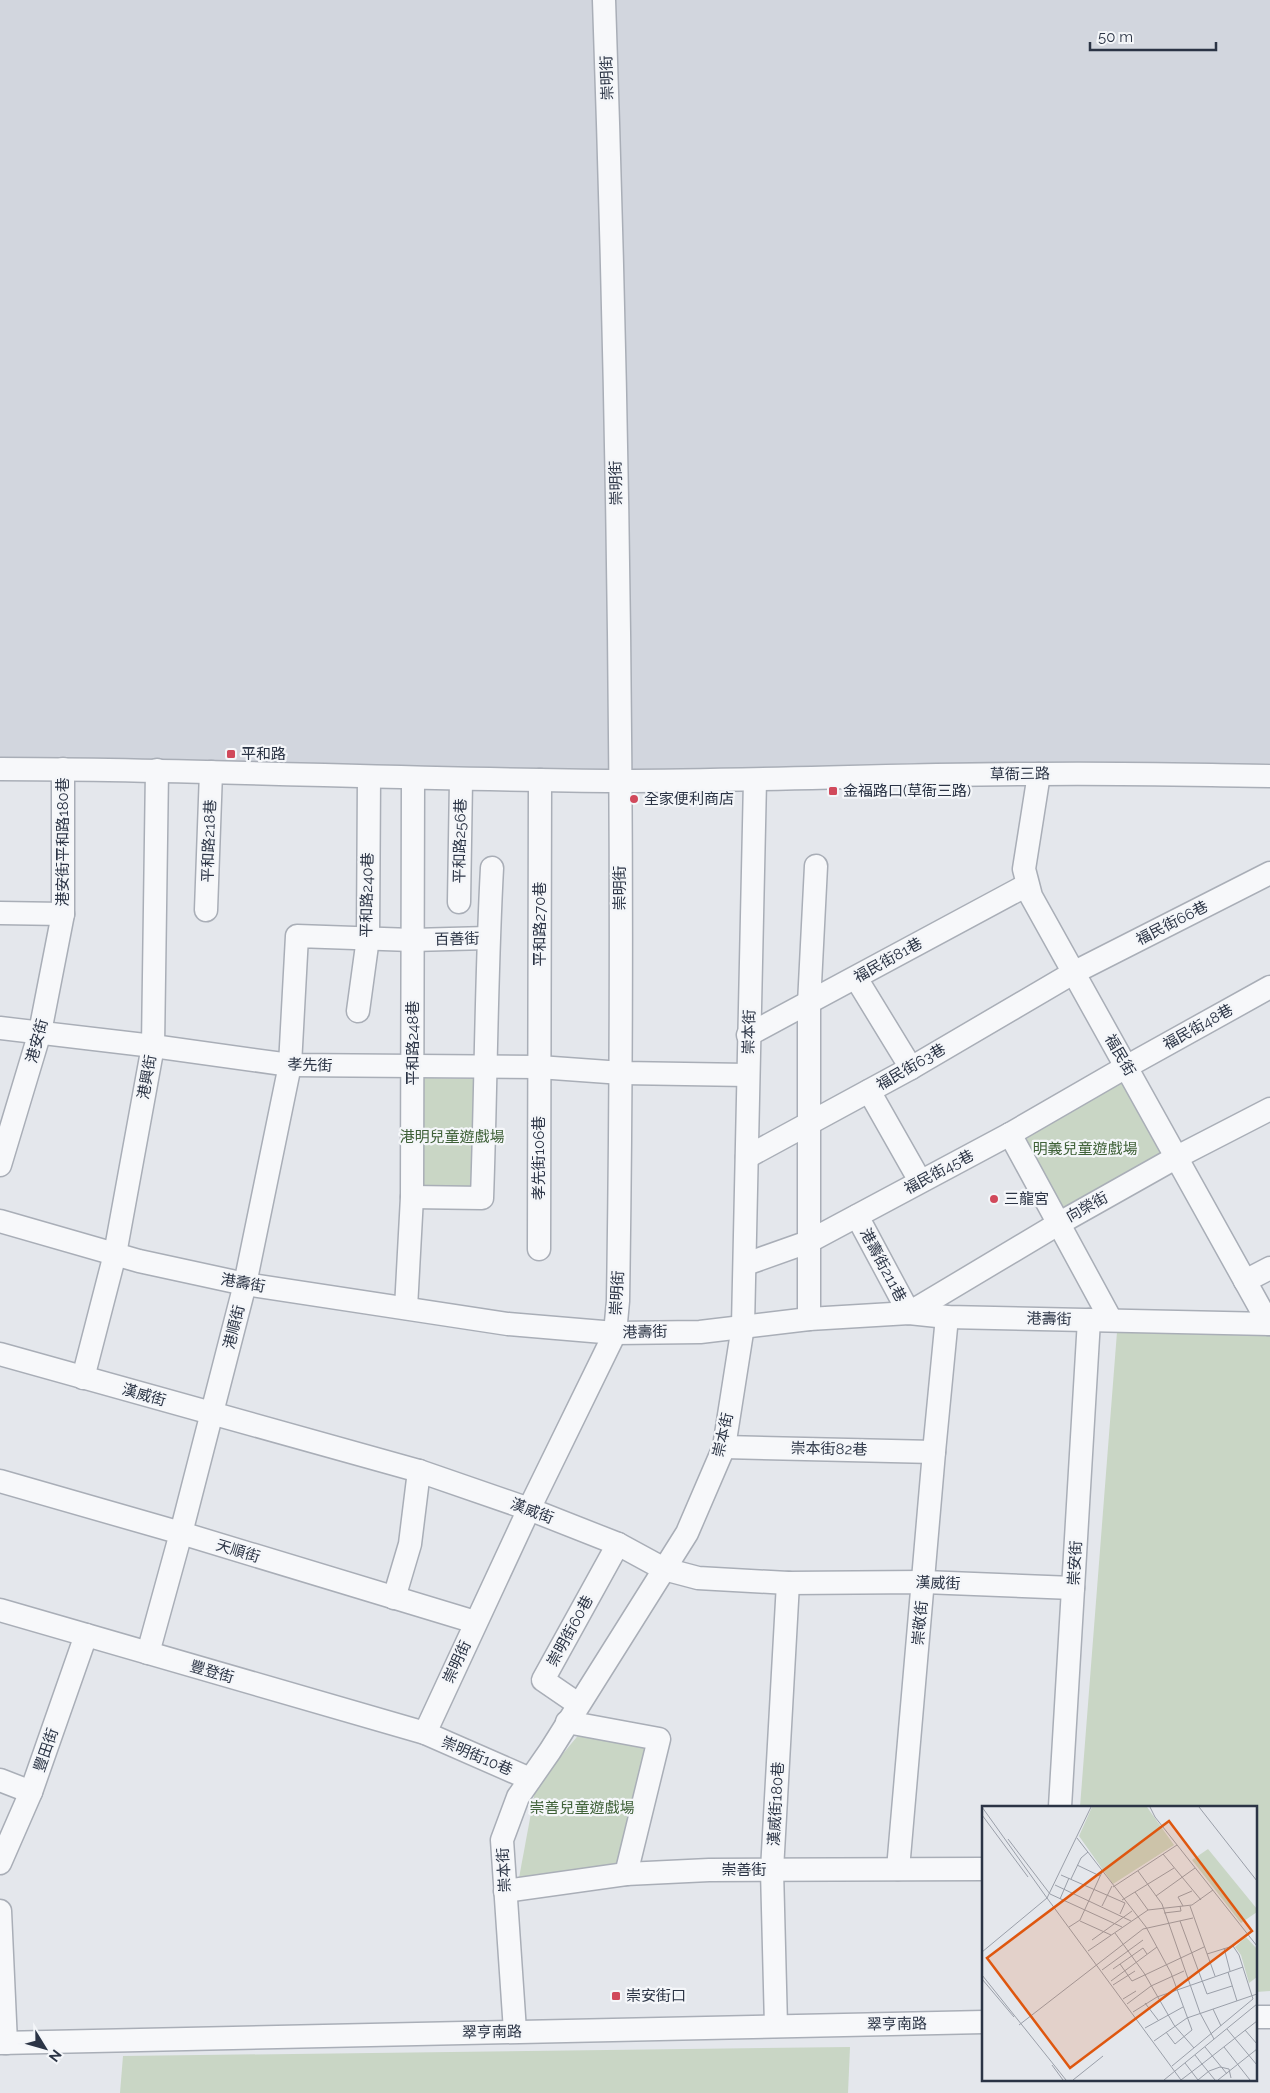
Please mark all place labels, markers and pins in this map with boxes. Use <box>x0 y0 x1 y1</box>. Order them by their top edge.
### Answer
place label: 平和路 <box>241 745 286 763</box>
marker: 平和路 <box>225 748 237 760</box>
place label: 金福路口(草衙三路) <box>843 782 971 800</box>
marker: 金福路口(草衙三路) <box>827 785 839 797</box>
place label: 全家便利商店 <box>644 790 734 808</box>
marker: 全家便利商店 <box>628 793 640 805</box>
place label: 三龍宮 <box>1004 1190 1049 1208</box>
marker: 三龍宮 <box>988 1193 1000 1205</box>
place label: 崇安街口 <box>626 1987 686 2005</box>
marker: 崇安街口 <box>610 1990 622 2002</box>

